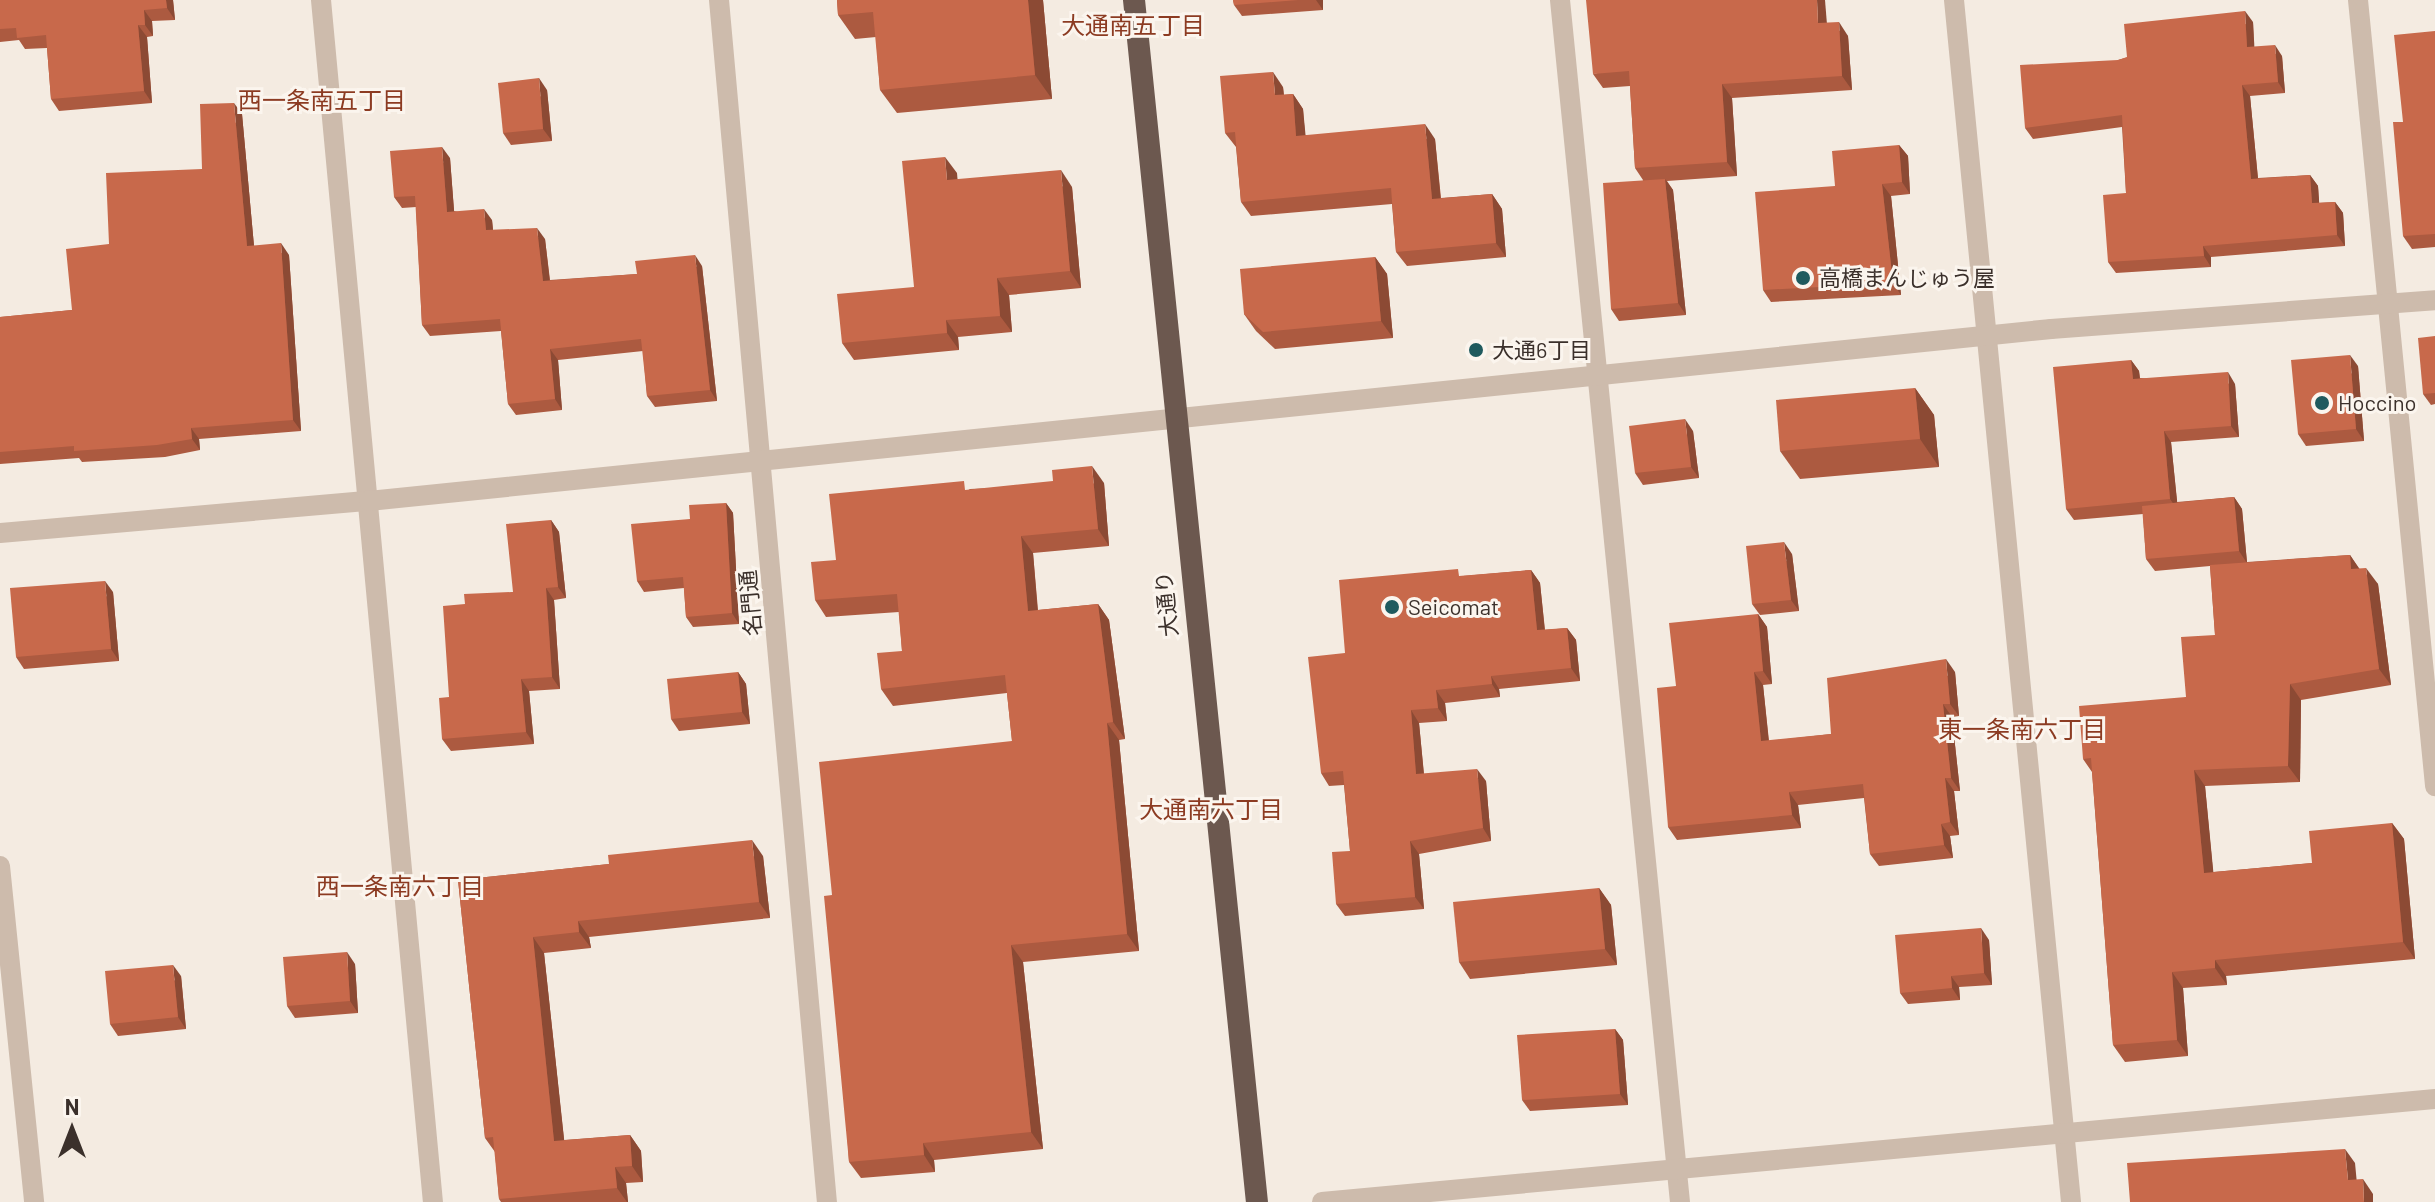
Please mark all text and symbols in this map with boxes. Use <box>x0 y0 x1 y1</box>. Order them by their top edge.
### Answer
district label: 大通南五丁目 <box>1061 11 1205 39</box>
district label: 西一条南五丁目 <box>238 86 406 114</box>
place label: 高橋まんじゅう屋 <box>1819 265 1995 291</box>
marker: 高橋まんじゅう屋 <box>1794 269 1812 287</box>
place label: 大通6丁目 <box>1492 337 1591 363</box>
marker: 大通6丁目 <box>1467 341 1485 359</box>
place label: Hoccino <box>2338 390 2416 416</box>
marker: Hoccino <box>2313 394 2331 412</box>
street label: 名門通 <box>734 569 766 637</box>
street label: 大通り <box>1149 570 1183 638</box>
place label: Seicomat <box>1408 594 1499 620</box>
marker: Seicomat <box>1383 598 1401 616</box>
district label: 東一条南六丁目 <box>1938 715 2106 743</box>
district label: 大通南六丁目 <box>1139 795 1283 823</box>
district label: 西一条南六丁目 <box>316 872 484 900</box>
north arrow <box>32 1090 112 1170</box>
text: N <box>65 1093 79 1119</box>

